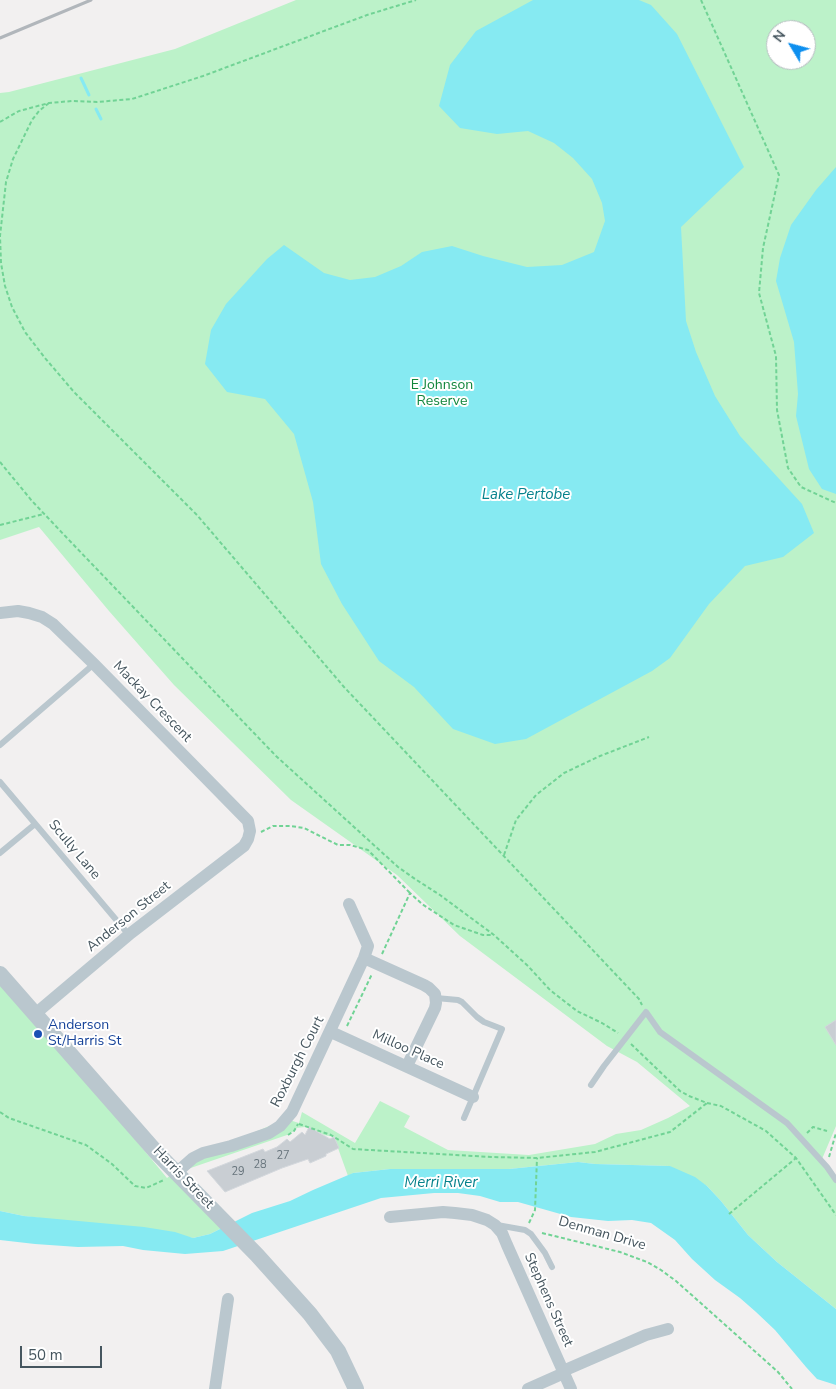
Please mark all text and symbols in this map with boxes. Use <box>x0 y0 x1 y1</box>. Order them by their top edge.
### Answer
north arrow <box>766 20 816 70</box>
text: N <box>769 26 790 46</box>
park label: E Johnson Reserve <box>411 378 473 411</box>
water label: Lake Pertobe <box>482 486 570 504</box>
street label: Mackay Crescent <box>109 658 195 746</box>
street label: Scully Lane <box>44 817 104 883</box>
street label: Anderson Street <box>84 878 174 956</box>
street label: Roxburgh Court <box>268 1014 328 1110</box>
place label: Anderson St/Harris St <box>48 1018 121 1050</box>
street label: Milloo Place <box>369 1027 447 1073</box>
marker: Anderson St/Harris St <box>32 1028 44 1040</box>
street label: Harris Street <box>149 1143 217 1213</box>
house number: 27 <box>276 1149 290 1163</box>
house number: 28 <box>253 1158 267 1172</box>
house number: 29 <box>231 1165 245 1179</box>
water label: Merri River <box>404 1174 478 1192</box>
street label: Denman Drive <box>556 1214 648 1254</box>
street label: Stephens Street <box>520 1250 576 1350</box>
scale bar <box>22 1336 105 1368</box>
text: 50 m <box>28 1345 63 1365</box>

